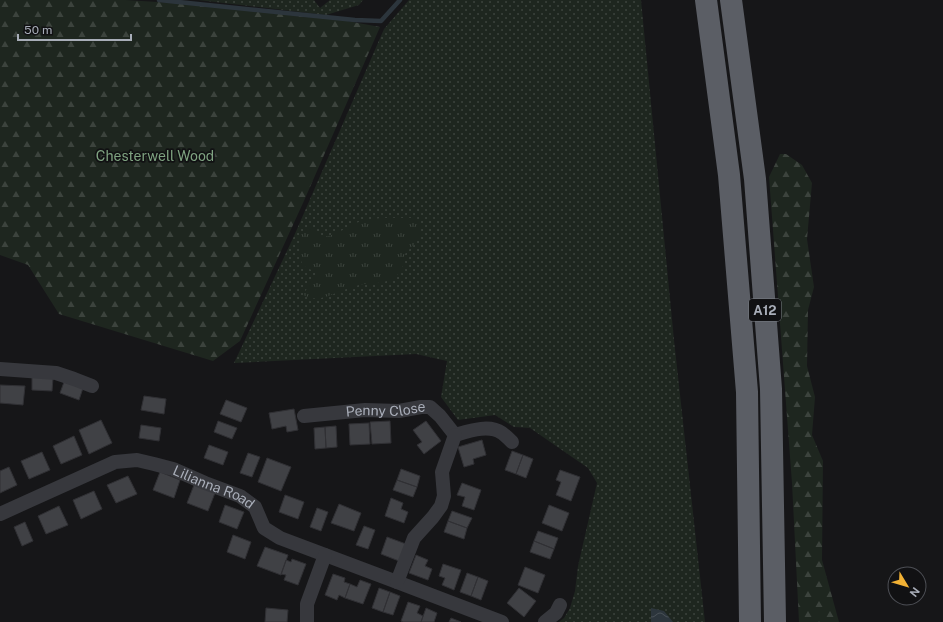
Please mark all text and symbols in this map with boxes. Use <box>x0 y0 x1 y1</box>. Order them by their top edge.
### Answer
scale bar <box>18 16 131 42</box>
text: 50 m <box>24 23 52 37</box>
park label: Chesterwell Wood <box>96 148 214 164</box>
road number: A12 <box>749 299 781 321</box>
street label: Penny Close <box>345 399 425 420</box>
street label: Lilianna Road <box>171 462 258 512</box>
north arrow <box>887 566 927 606</box>
text: N <box>908 585 922 599</box>

